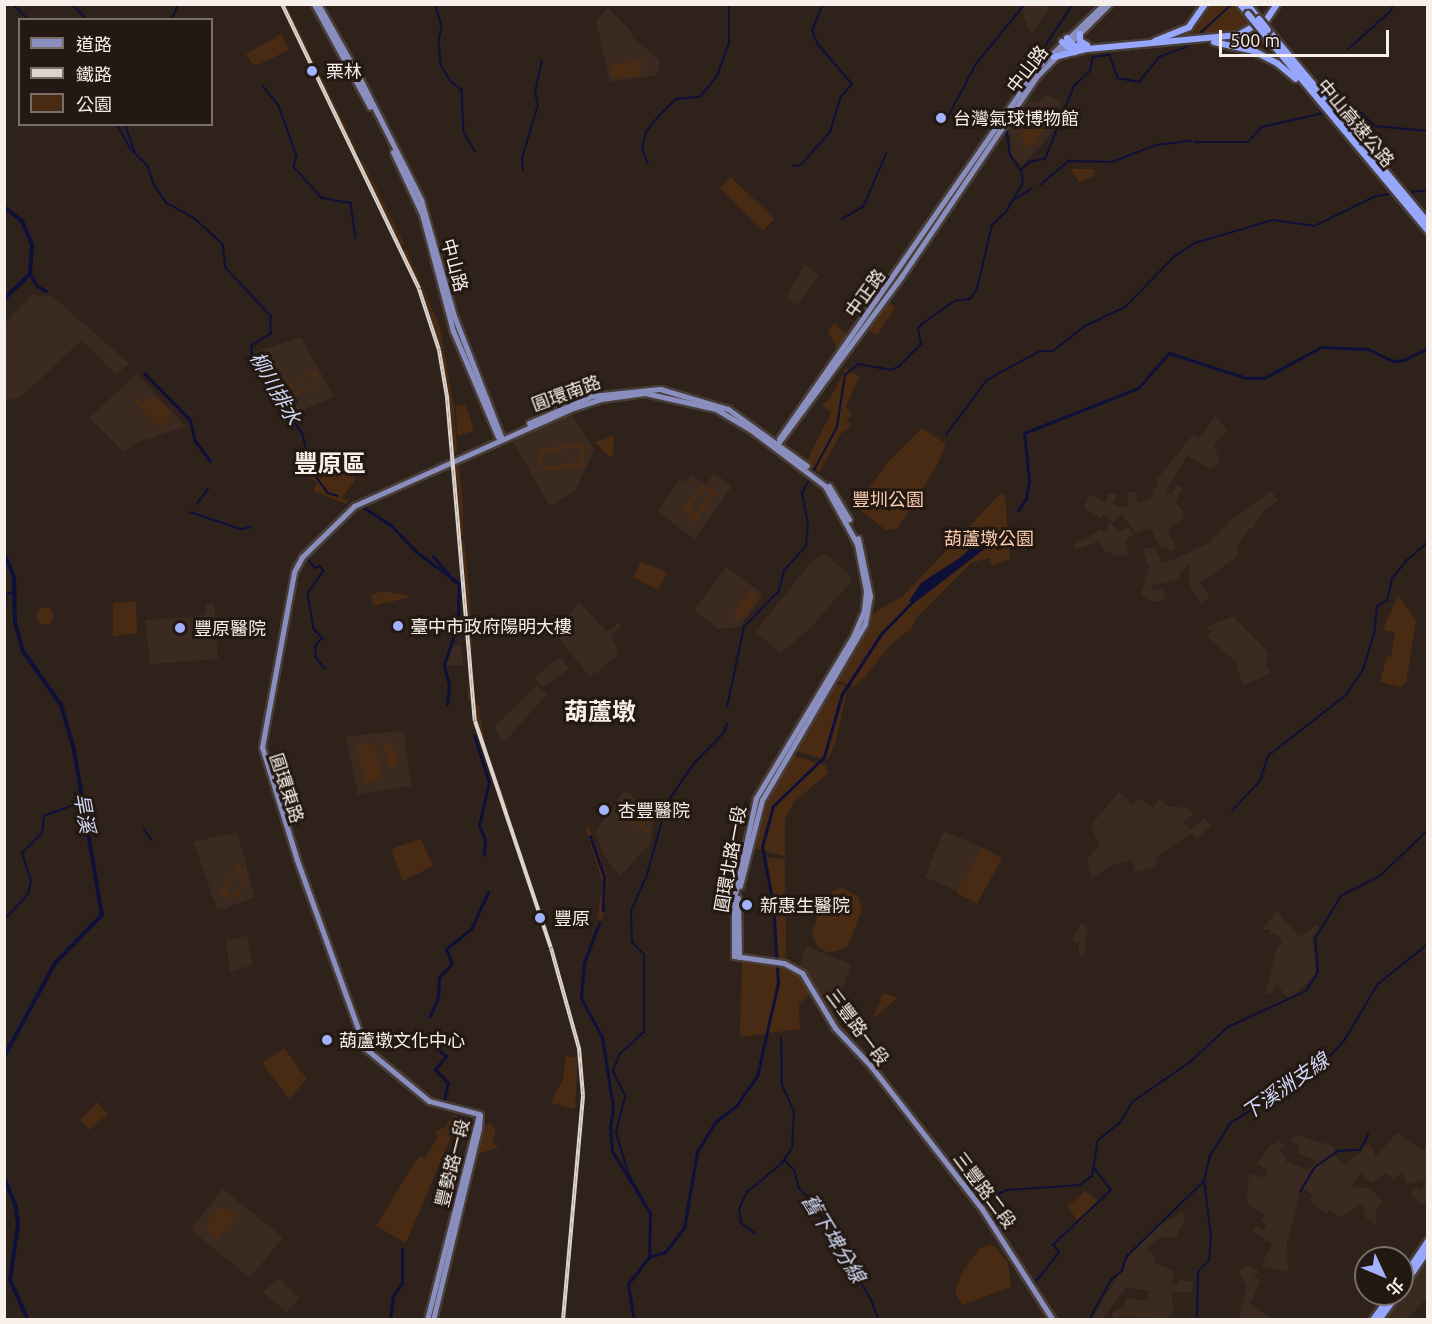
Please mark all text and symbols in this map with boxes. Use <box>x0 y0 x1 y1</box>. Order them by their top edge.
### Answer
legend <box>18 18 213 126</box>
scale bar <box>1222 18 1392 56</box>
text: 500 m <box>1230 30 1280 50</box>
text: 道路 <box>76 34 112 54</box>
street label: 中山路 <box>1002 41 1052 97</box>
place label: 栗林 <box>326 60 362 82</box>
marker: 栗林 <box>303 62 321 80</box>
text: 鐵路 <box>76 64 112 84</box>
street label: 中山高速公路 <box>1313 75 1399 171</box>
text: 公園 <box>76 94 112 114</box>
place label: 台灣氣球博物館 <box>953 107 1079 129</box>
marker: 台灣氣球博物館 <box>934 111 948 125</box>
street label: 中山路 <box>438 236 472 294</box>
street label: 中正路 <box>840 265 890 321</box>
water label: 柳川排水 <box>246 347 306 429</box>
street label: 圓環南路 <box>528 371 604 415</box>
district label: 豐原區 <box>294 450 366 478</box>
park label: 豐圳公園 <box>852 488 924 510</box>
park label: 葫蘆墩公園 <box>944 527 1034 549</box>
place label: 臺中市政府陽明大樓 <box>410 615 572 637</box>
place label: 豐原醫院 <box>194 617 266 639</box>
marker: 豐原醫院 <box>171 619 189 637</box>
marker: 臺中市政府陽明大樓 <box>391 619 405 633</box>
district label: 葫蘆墩 <box>564 698 636 726</box>
street label: 圓環東路 <box>266 750 308 826</box>
water label: 旱溪 <box>70 791 100 835</box>
place label: 杏豐醫院 <box>618 799 690 821</box>
marker: 杏豐醫院 <box>595 801 613 819</box>
street label: 圓環北路一段 <box>710 804 750 914</box>
place label: 新惠生醫院 <box>760 894 850 916</box>
marker: 新惠生醫院 <box>738 896 756 914</box>
place label: 豐原 <box>554 907 590 929</box>
marker: 豐原 <box>531 909 549 927</box>
street label: 三豐路一段 <box>822 985 894 1069</box>
place label: 葫蘆墩文化中心 <box>339 1029 465 1051</box>
marker: 葫蘆墩文化中心 <box>320 1033 334 1047</box>
water label: 下溪洲支線 <box>1237 1047 1333 1125</box>
street label: 豐勢路一段 <box>431 1117 473 1209</box>
street label: 三豐路二段 <box>949 1148 1021 1232</box>
water label: 舊下埤分線 <box>797 1189 871 1287</box>
north arrow <box>1354 1246 1414 1306</box>
text: 北 <box>1383 1275 1408 1299</box>

